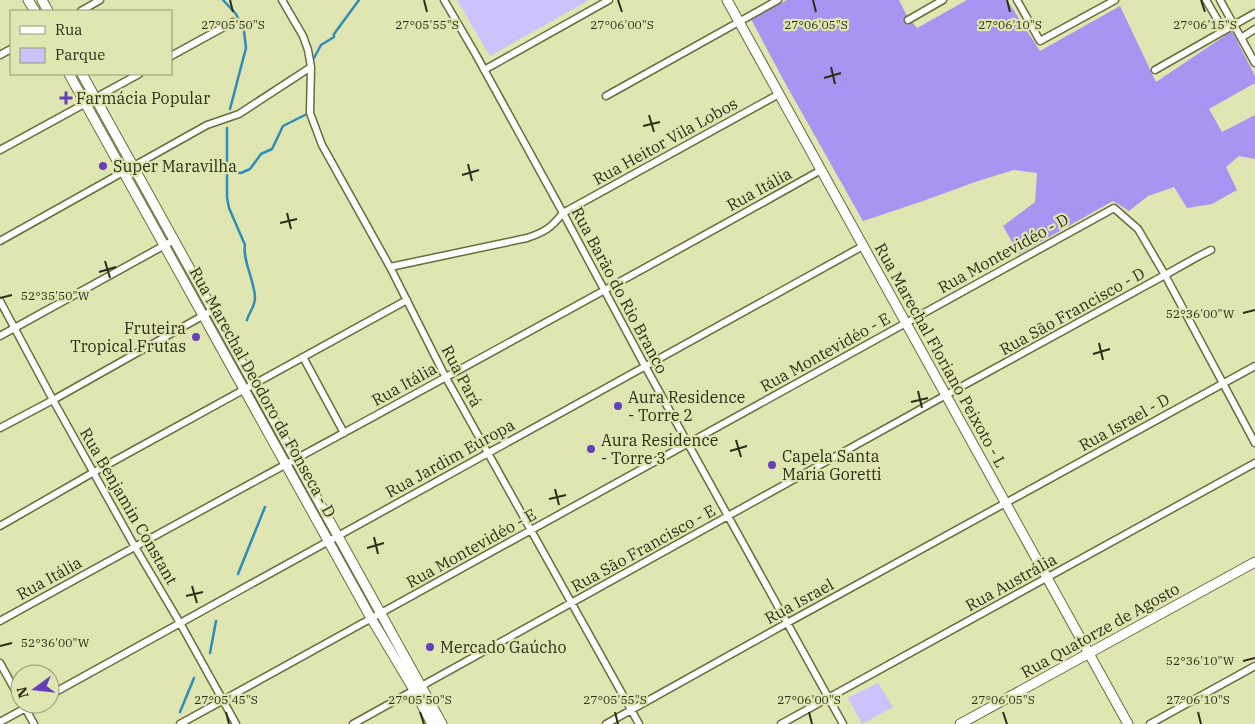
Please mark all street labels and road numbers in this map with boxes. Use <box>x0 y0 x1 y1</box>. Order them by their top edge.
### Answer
street label: Rua Heitor Vila Lobos <box>589 93 741 189</box>
street label: Rua Itália <box>723 163 795 215</box>
street label: Rua Barão do Rio Branco <box>568 203 672 377</box>
street label: Rua Montevidéo - D <box>934 209 1072 297</box>
street label: Rua Marechal Floriano Peixoto - L <box>871 239 1011 471</box>
street label: Rua Marechal Deodoro da Fonseca - D <box>185 263 341 521</box>
street label: Rua São Francisco - D <box>996 263 1148 359</box>
street label: Rua Montevidéo - E <box>757 308 893 396</box>
street label: Rua Pará <box>437 342 487 411</box>
street label: Rua Itália <box>368 358 440 410</box>
street label: Rua Israel - D <box>1075 389 1173 455</box>
street label: Rua Jardim Europa <box>382 414 518 502</box>
street label: Rua Benjamin Constant <box>76 424 182 588</box>
street label: Rua São Francisco - E <box>567 500 719 596</box>
street label: Rua Montevidéo - E <box>403 504 539 592</box>
street label: Rua Austrália <box>962 549 1060 615</box>
street label: Rua Itália <box>13 552 85 604</box>
street label: Rua Israel <box>761 574 837 628</box>
street label: Rua Quatorze de Agosto <box>1017 578 1183 682</box>

